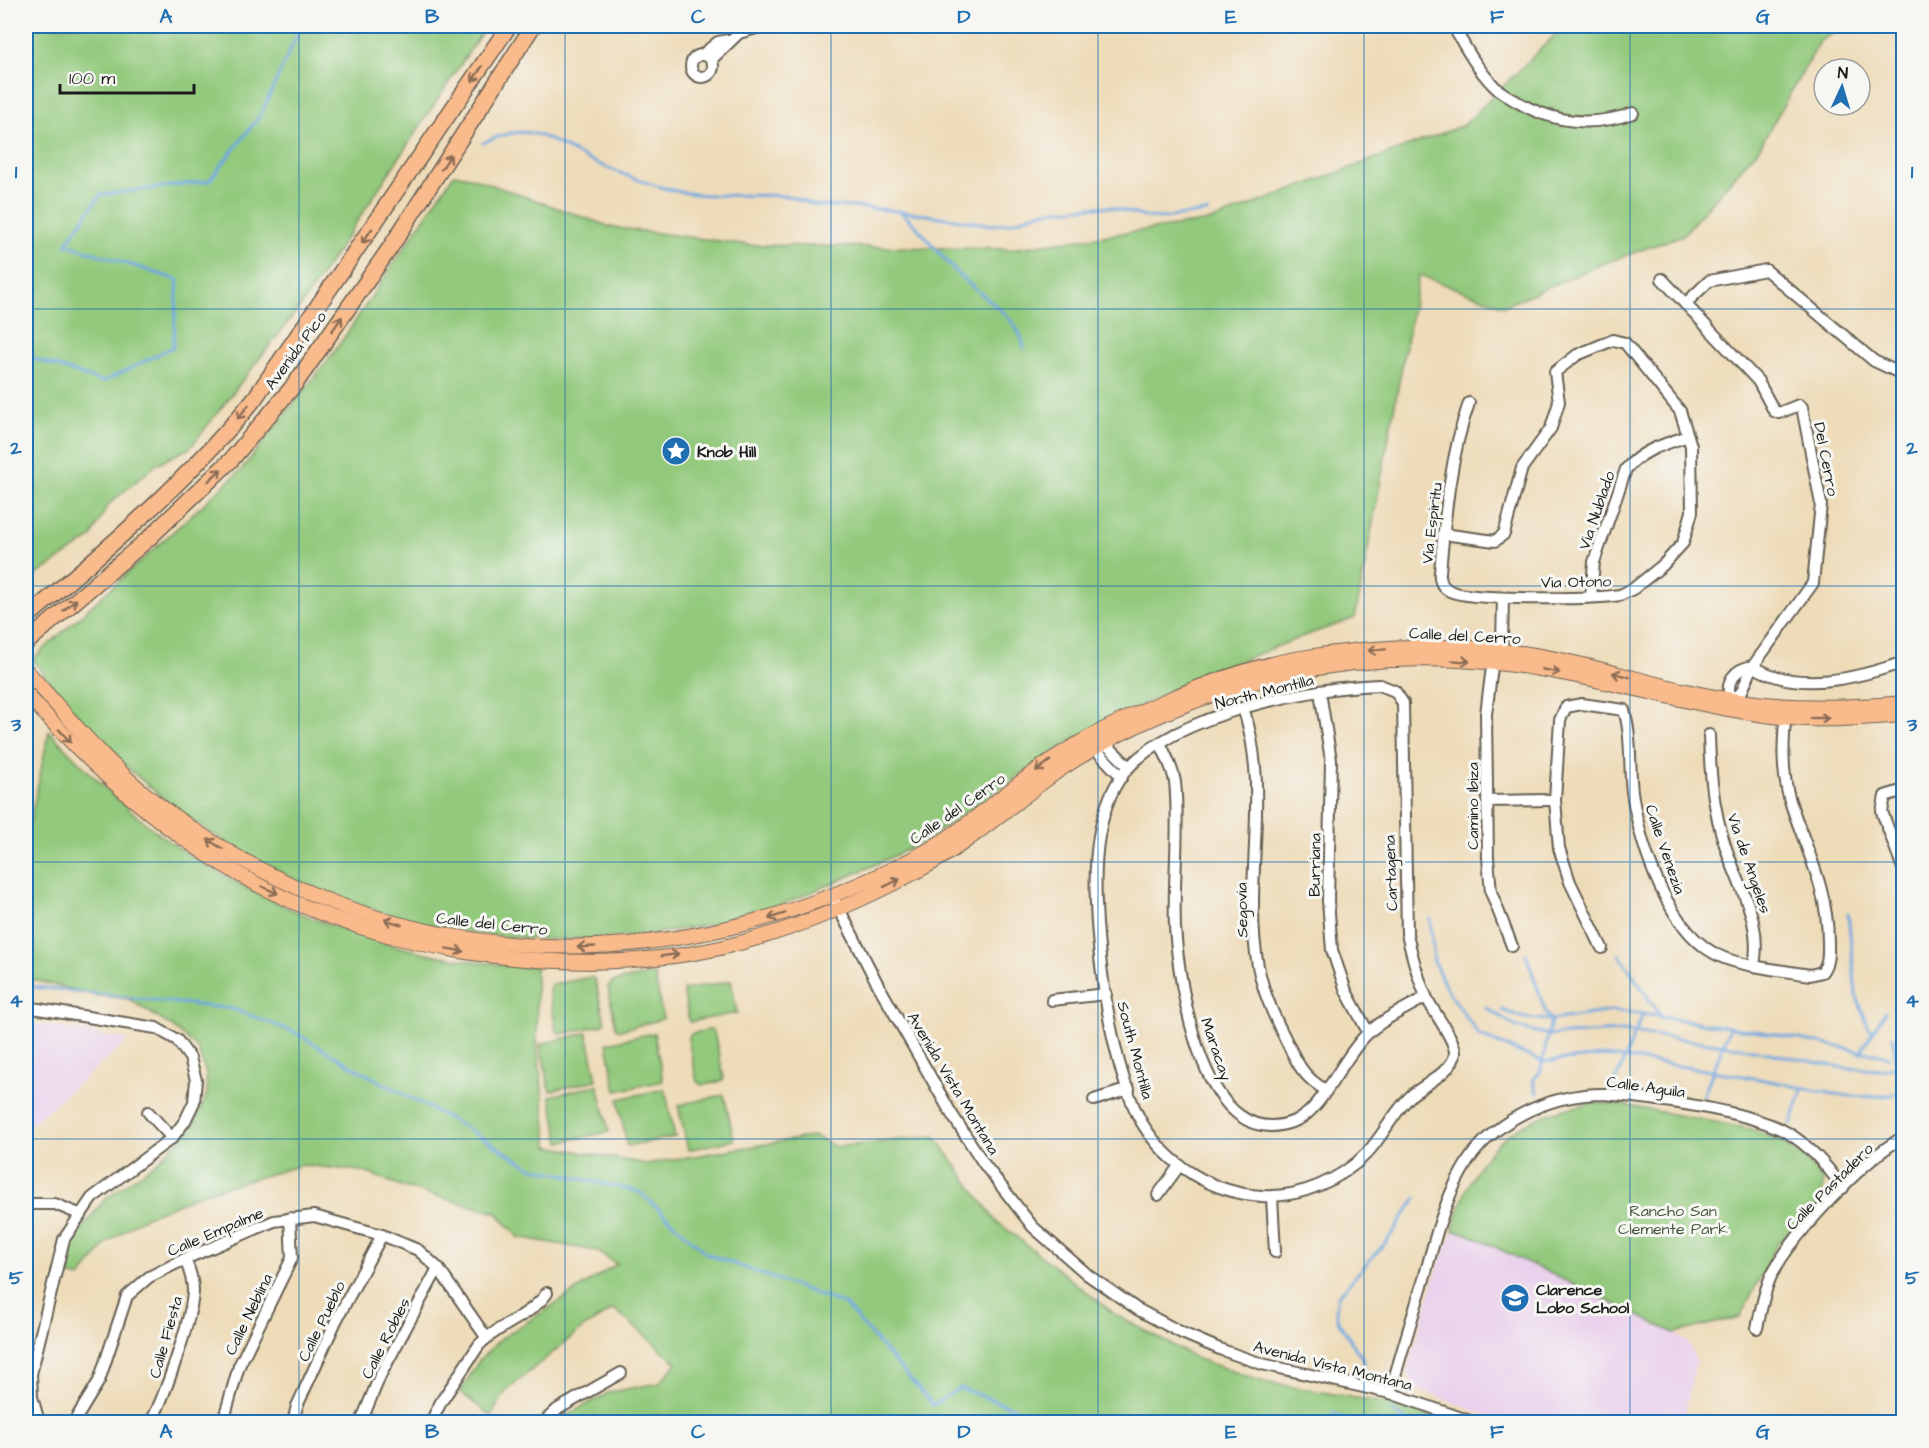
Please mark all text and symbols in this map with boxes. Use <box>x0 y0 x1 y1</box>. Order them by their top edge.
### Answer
text: A <box>160 3 173 31</box>
text: B <box>425 3 440 31</box>
text: C <box>691 3 706 31</box>
text: D <box>958 3 971 31</box>
text: E <box>1225 3 1237 31</box>
text: F <box>1490 3 1505 31</box>
text: G <box>1756 3 1770 31</box>
scale bar <box>60 57 194 95</box>
north arrow <box>1812 57 1872 117</box>
text: N <box>1837 62 1849 84</box>
one-way arrow <box>470 65 482 82</box>
text: 100 m <box>69 66 115 91</box>
one-way arrow <box>441 154 453 171</box>
text: 1 <box>15 158 18 186</box>
text: 1 <box>1911 158 1914 186</box>
one-way arrow <box>361 227 374 244</box>
street label: Avenida Pico <box>260 307 332 394</box>
one-way arrow <box>331 316 343 332</box>
one-way arrow <box>237 404 250 420</box>
street label: Del Cerro <box>1808 420 1844 498</box>
text: 2 <box>9 434 22 462</box>
text: 2 <box>1905 434 1918 462</box>
place icon: Knob Hill <box>660 435 692 467</box>
place label: Knob Hill <box>697 441 757 463</box>
one-way arrow <box>208 468 223 483</box>
street label: Via Nublado <box>1573 468 1621 553</box>
street label: Via Espiritu <box>1416 481 1448 565</box>
street label: Via Otono <box>1541 570 1611 594</box>
one-way arrow <box>62 599 78 612</box>
street label: Calle del Cerro <box>1408 622 1521 650</box>
one-way arrow <box>1368 645 1388 656</box>
one-way arrow <box>1450 656 1470 667</box>
one-way arrow <box>1541 666 1561 677</box>
one-way arrow <box>1611 668 1630 680</box>
street label: North Montilla <box>1213 669 1316 715</box>
text: 3 <box>10 711 22 739</box>
text: 3 <box>1906 711 1918 739</box>
one-way arrow <box>1810 712 1830 724</box>
one-way arrow <box>57 729 72 744</box>
one-way arrow <box>1036 760 1052 772</box>
street label: Camino Ibiza <box>1462 762 1484 850</box>
street label: Calle del Cerro <box>905 768 1010 850</box>
street label: Calle Venezia <box>1639 802 1691 897</box>
street label: Via de Angeles <box>1721 810 1776 917</box>
street label: Burriana <box>1303 833 1327 897</box>
street label: Cartagena <box>1379 835 1404 911</box>
one-way arrow <box>207 838 224 850</box>
one-way arrow <box>883 877 901 889</box>
street label: Segovia <box>1231 882 1254 938</box>
one-way arrow <box>260 885 278 897</box>
street label: Calle del Cerro <box>435 907 549 941</box>
one-way arrow <box>768 911 787 922</box>
one-way arrow <box>384 916 403 927</box>
one-way arrow <box>576 941 596 952</box>
one-way arrow <box>445 945 464 956</box>
one-way arrow <box>660 950 680 961</box>
text: 4 <box>9 987 23 1015</box>
text: 4 <box>1905 987 1919 1015</box>
street label: South Montilla <box>1111 999 1159 1102</box>
street label: Avenida Vista Montana <box>902 1008 1005 1159</box>
street label: Maracay <box>1194 1015 1237 1084</box>
street label: Calle Aguila <box>1605 1071 1687 1104</box>
street label: Calle Pastadero <box>1781 1138 1878 1235</box>
park label: Rancho San Clemente Park <box>1618 1200 1728 1240</box>
street label: Calle Empalme <box>164 1202 267 1262</box>
text: 5 <box>9 1264 24 1292</box>
text: 5 <box>1905 1264 1920 1292</box>
street label: Calle Neblina <box>220 1270 278 1359</box>
street label: Calle Pueblo <box>293 1277 351 1365</box>
place label: Clarence Lobo School <box>1536 1279 1630 1319</box>
school or university icon: Clarence Lobo School <box>1499 1282 1531 1314</box>
street label: Calle Fiesta <box>144 1294 188 1381</box>
street label: Calle Robles <box>356 1294 416 1383</box>
street label: Avenida Vista Montana <box>1251 1336 1414 1396</box>
text: A <box>160 1418 173 1446</box>
text: B <box>425 1418 440 1446</box>
text: C <box>691 1418 706 1446</box>
text: D <box>958 1418 971 1446</box>
text: E <box>1225 1418 1237 1446</box>
text: F <box>1490 1418 1505 1446</box>
text: G <box>1756 1418 1770 1446</box>

